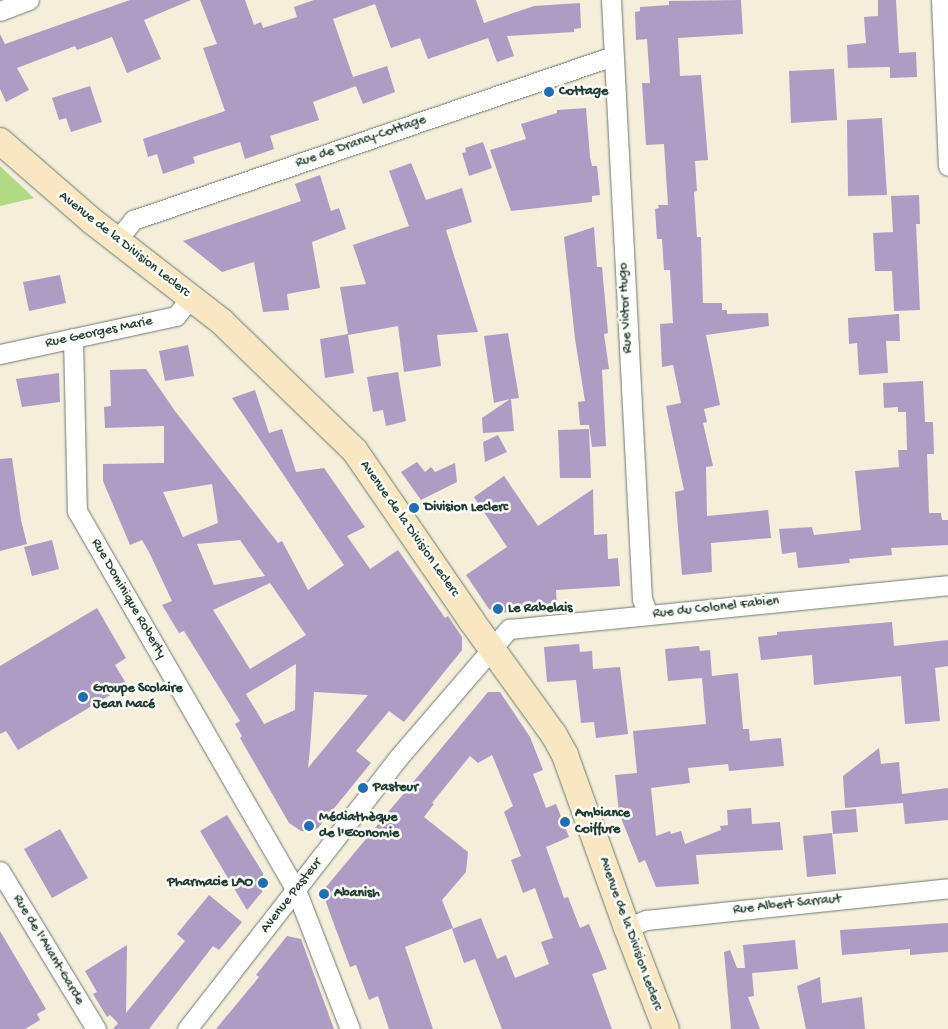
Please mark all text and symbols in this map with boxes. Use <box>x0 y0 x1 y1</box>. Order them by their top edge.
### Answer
place label: Cottage <box>559 84 608 100</box>
marker: Cottage <box>543 86 555 98</box>
street label: Rue de Drancy-Cottage <box>294 112 428 172</box>
street label: Avenue de la Division Leclerc <box>55 188 193 302</box>
street label: Rue Victor Hugo <box>615 262 637 354</box>
street label: Rue Georges Marie <box>44 313 154 353</box>
street label: Avenue de la Division Leclerc <box>356 458 462 600</box>
place label: Division Leclerc <box>424 500 508 516</box>
marker: Division Leclerc <box>408 502 420 514</box>
street label: Rue Dominique Roberty <box>87 536 169 662</box>
street label: Rue du Colonel Fabien <box>652 593 780 623</box>
place label: Le Rabelais <box>508 601 572 617</box>
marker: Le Rabelais <box>492 603 504 615</box>
place label: Groupe Scolaire Jean Macé <box>93 681 183 714</box>
marker: Groupe Scolaire Jean Macé <box>77 691 89 703</box>
place label: Pasteur <box>373 780 418 796</box>
marker: Pasteur <box>357 782 369 794</box>
place label: Ambiance Coiffure <box>575 806 630 839</box>
place label: Médiathèque de l'Economie <box>319 810 399 842</box>
marker: Ambiance Coiffure <box>559 816 571 828</box>
marker: Médiathèque de l'Economie <box>303 820 315 832</box>
street label: Avenue Pasteur <box>258 855 326 937</box>
street label: Avenue de la Division Leclerc <box>594 855 666 1013</box>
place label: Pharmacie LAO <box>167 875 253 891</box>
marker: Pharmacie LAO <box>257 877 269 889</box>
place label: Abanish <box>334 886 380 902</box>
marker: Abanish <box>318 888 330 900</box>
street label: Rue Albert Sarraut <box>732 891 842 919</box>
street label: Rue de l'Avant-Garde <box>8 892 88 1008</box>

